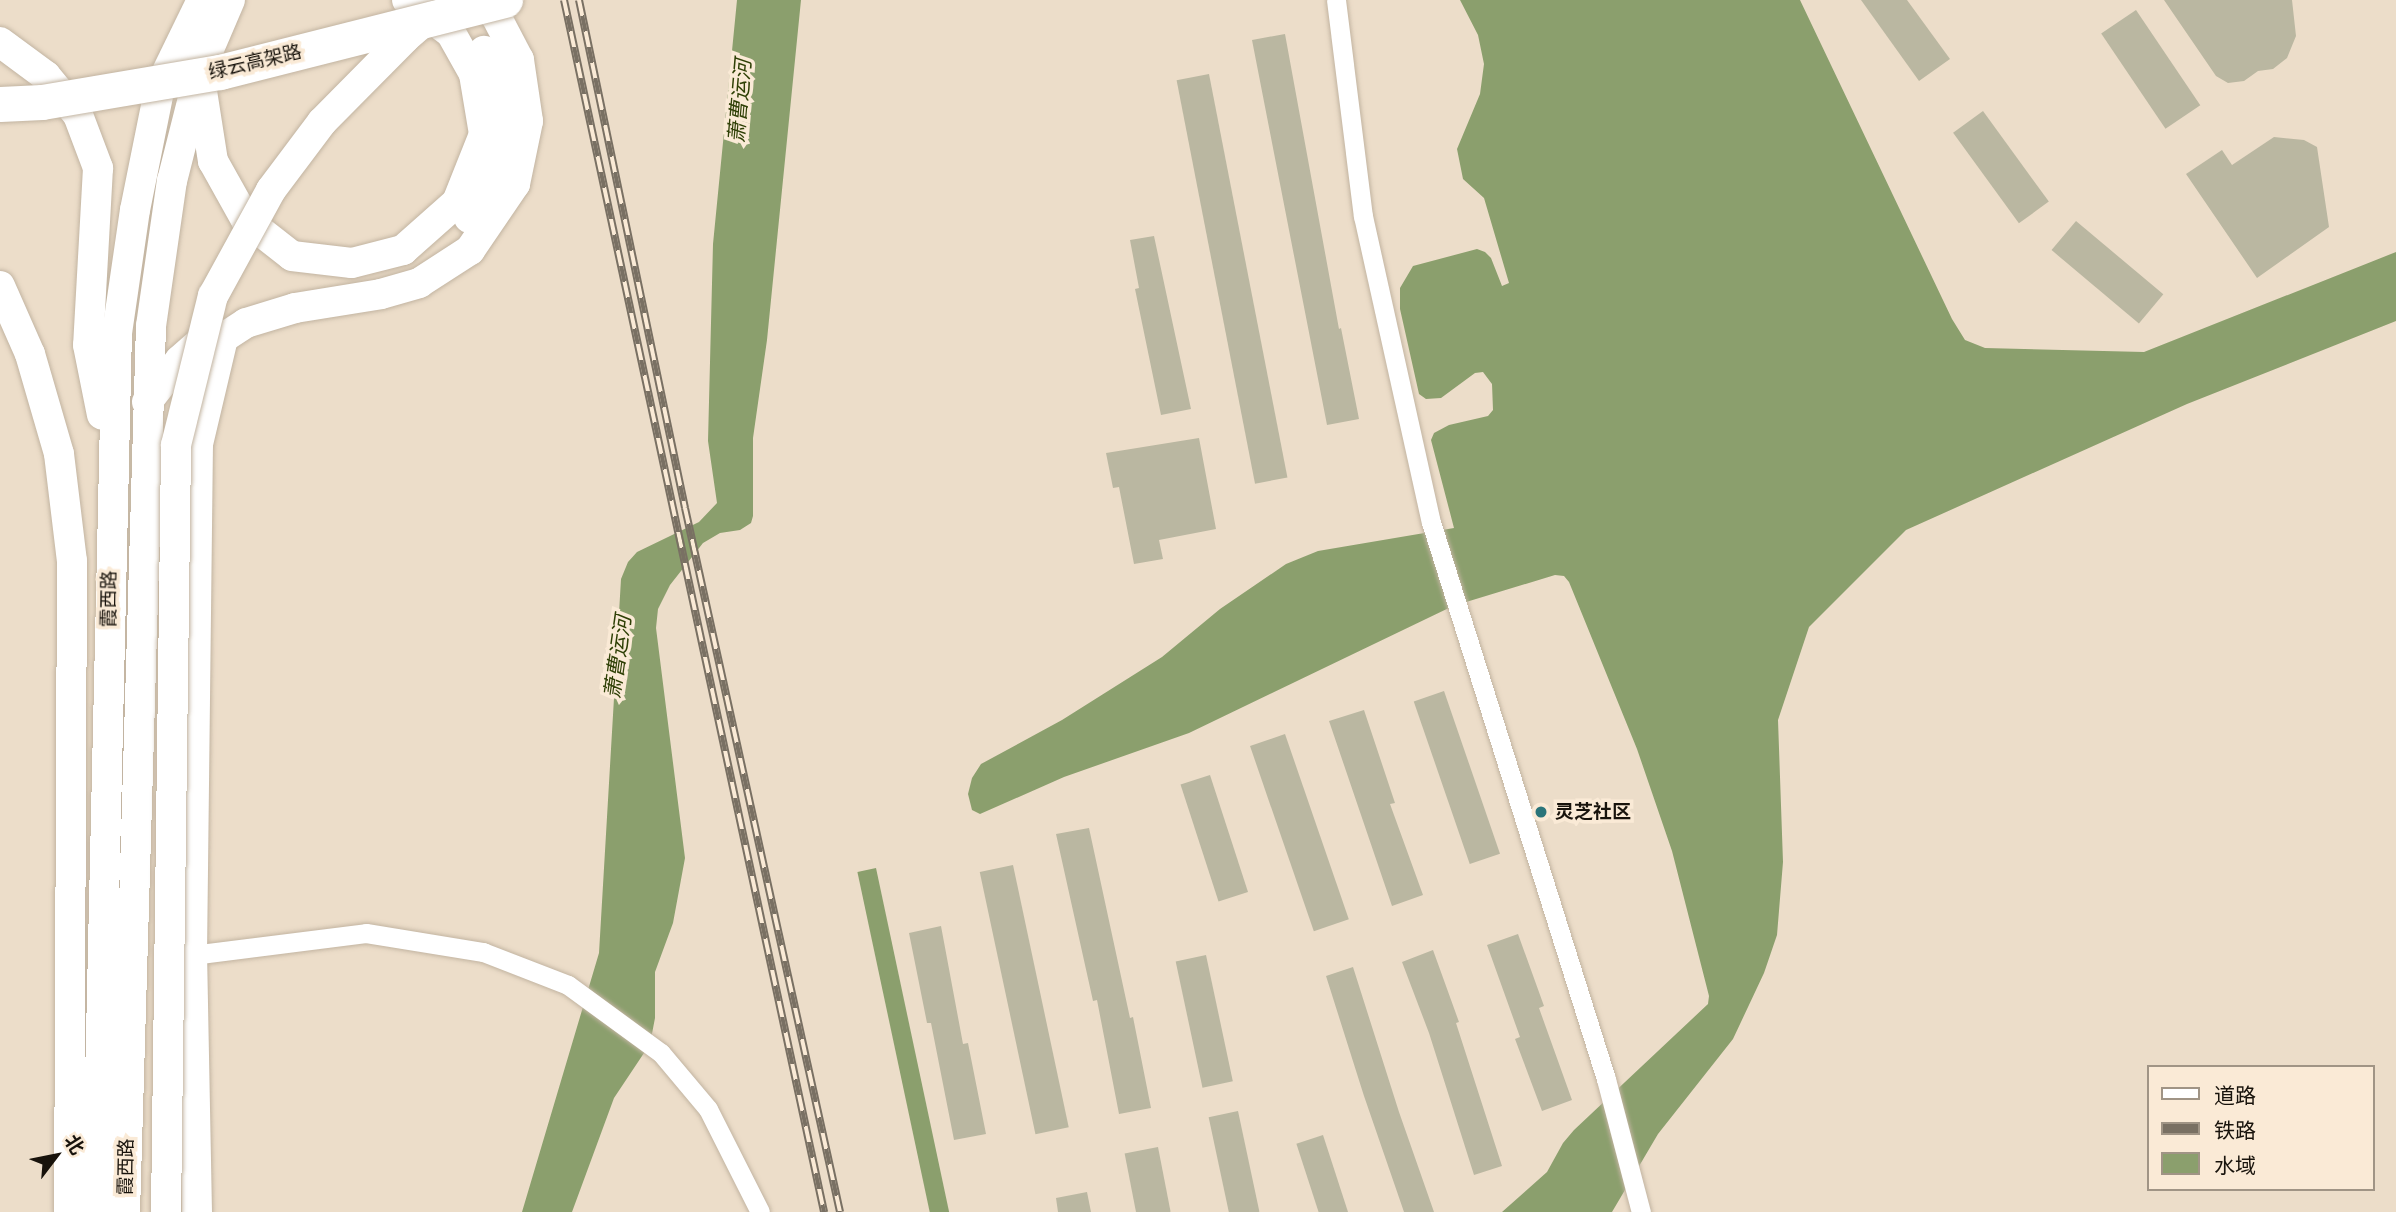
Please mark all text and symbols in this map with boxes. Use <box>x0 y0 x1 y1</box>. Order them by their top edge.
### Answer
street label: 绿云高架路 <box>206 40 304 84</box>
water label: 萧曹运河 <box>724 58 756 144</box>
street label: 霞西路 <box>97 570 121 628</box>
water label: 萧曹运河 <box>600 614 636 700</box>
place label: 灵芝社区 <box>1555 801 1631 823</box>
marker: 灵芝社区 <box>1533 804 1549 820</box>
legend <box>2148 1065 2375 1191</box>
text: 道路 <box>2214 1083 2256 1108</box>
text: 铁路 <box>2214 1118 2256 1143</box>
north arrow <box>21 1121 91 1191</box>
text: 北 <box>59 1130 89 1159</box>
street label: 霞西路 <box>114 1138 138 1196</box>
text: 水域 <box>2214 1153 2256 1178</box>

